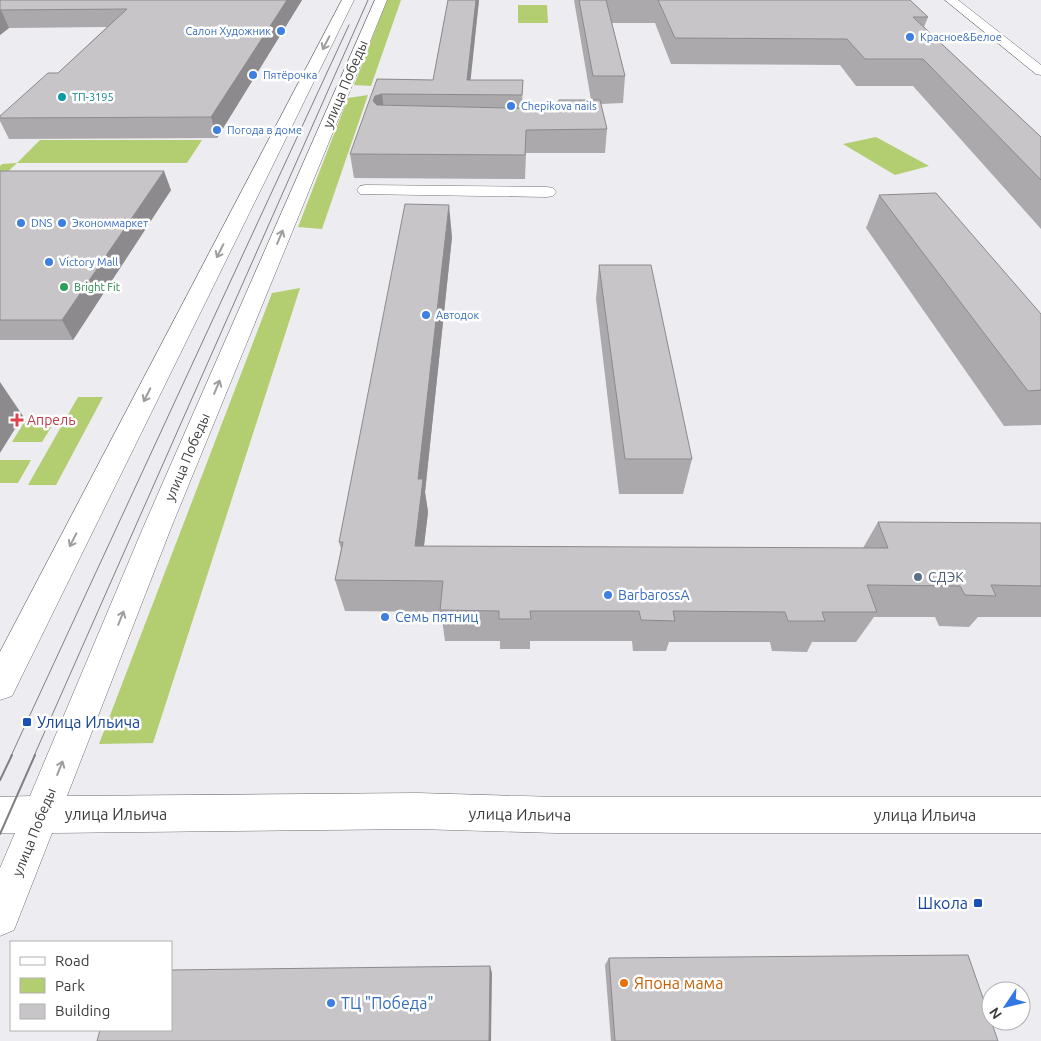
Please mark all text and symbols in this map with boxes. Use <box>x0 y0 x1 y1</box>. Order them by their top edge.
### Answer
place label: Салон Художник <box>185 25 271 37</box>
marker: Салон Художник <box>275 25 287 37</box>
marker: Красное&Белое <box>904 31 916 43</box>
place label: Красное&Белое <box>920 31 1002 43</box>
one-way arrow <box>321 36 331 51</box>
street label: улица Победы <box>319 38 371 130</box>
marker: Пятёрочка <box>247 69 259 81</box>
place label: Пятёрочка <box>263 69 317 81</box>
marker: ТП-3195 <box>56 91 68 103</box>
place label: ТП-3195 <box>72 91 114 103</box>
marker: Chepikova nails <box>505 100 517 112</box>
place label: Chepikova nails <box>521 100 597 112</box>
marker: Погода в доме <box>211 124 223 136</box>
place label: Погода в доме <box>227 124 302 136</box>
marker: DNS <box>15 217 27 229</box>
place label: DNS <box>31 217 53 229</box>
marker: Экономмаркет <box>56 217 68 229</box>
place label: Экономмаркет <box>72 217 148 229</box>
one-way arrow <box>276 230 285 245</box>
one-way arrow <box>215 243 225 258</box>
marker: Victory Mall <box>43 256 55 268</box>
place label: Victory Mall <box>59 256 118 268</box>
marker: Bright Fit <box>58 281 70 293</box>
place label: Bright Fit <box>74 281 121 293</box>
marker: Автодок <box>420 309 432 321</box>
place label: Автодок <box>436 309 479 321</box>
one-way arrow <box>213 380 222 395</box>
one-way arrow <box>142 388 152 403</box>
street label: улица Победы <box>161 411 213 503</box>
place label: Апрель <box>27 412 76 428</box>
marker: Апрель <box>11 414 23 426</box>
one-way arrow <box>68 533 78 548</box>
place label: СДЭК <box>928 569 964 585</box>
marker: СДЭК <box>912 571 924 583</box>
place label: BarbarossA <box>618 587 690 603</box>
marker: BarbarossA <box>602 589 614 601</box>
place label: Семь пятниц <box>395 609 478 625</box>
one-way arrow <box>117 611 126 626</box>
marker: Семь пятниц <box>379 611 391 623</box>
place label: Улица Ильича <box>37 713 140 731</box>
marker: Улица Ильича <box>21 716 33 728</box>
one-way arrow <box>55 761 65 776</box>
street label: улица Победы <box>9 785 59 879</box>
street label: улица Ильича <box>469 804 571 824</box>
street label: улица Ильича <box>65 805 167 823</box>
street label: улица Ильича <box>874 806 976 824</box>
place label: Школа <box>918 894 968 912</box>
marker: Школа <box>972 897 984 909</box>
legend <box>10 941 172 1031</box>
text: Road <box>55 952 90 969</box>
place label: Япона мама <box>634 974 723 992</box>
text: Park <box>55 977 85 994</box>
marker: Япона мама <box>618 977 630 989</box>
north arrow <box>981 981 1031 1031</box>
place label: ТЦ "Победа" <box>341 994 434 1012</box>
marker: ТЦ "Победа" <box>325 997 337 1009</box>
text: Building <box>55 1002 110 1019</box>
text: N <box>986 1005 1005 1022</box>

